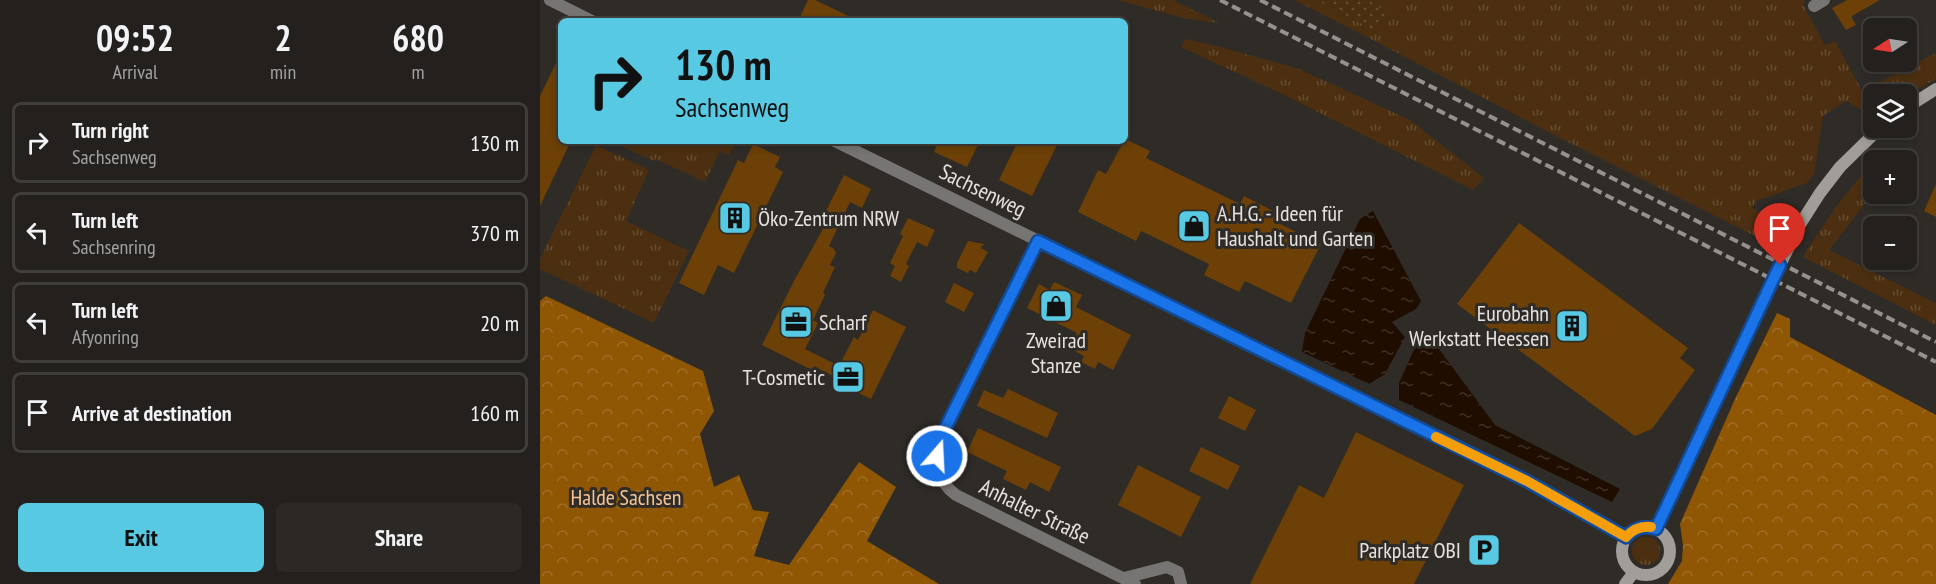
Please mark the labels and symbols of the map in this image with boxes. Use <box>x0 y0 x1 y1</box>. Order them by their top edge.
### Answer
north arrow <box>1863 18 1917 72</box>
street label: Sachsenweg <box>935 157 1031 223</box>
place label: A.H.G. - Ideen für Haushalt und Garten <box>1217 199 1373 252</box>
building icon: Öko-Zentrum NRW <box>717 200 753 236</box>
pin <box>1754 203 1805 265</box>
place label: Öko-Zentrum NRW <box>758 204 899 232</box>
shop icon: A.H.G. - Ideen für Haushalt und Garten <box>1176 208 1212 244</box>
shop icon: Zweirad Stanze <box>1038 288 1074 324</box>
place label: Eurobahn Werkstatt Heessen <box>1409 299 1549 352</box>
office icon: Scharf <box>778 304 814 340</box>
place label: Scharf <box>819 308 868 336</box>
building icon: Eurobahn Werkstatt Heessen <box>1554 308 1590 344</box>
place label: Zweirad Stanze <box>1026 326 1086 379</box>
office icon: T-Cosmetic <box>830 359 866 395</box>
place label: T-Cosmetic <box>743 363 825 391</box>
position arrow <box>905 424 969 488</box>
street label: Anhalter Straße <box>975 472 1095 550</box>
park label: Halde Sachsen <box>571 483 681 511</box>
parking icon: Parkplatz OBI <box>1466 532 1502 568</box>
place label: Parkplatz OBI <box>1359 536 1461 564</box>

